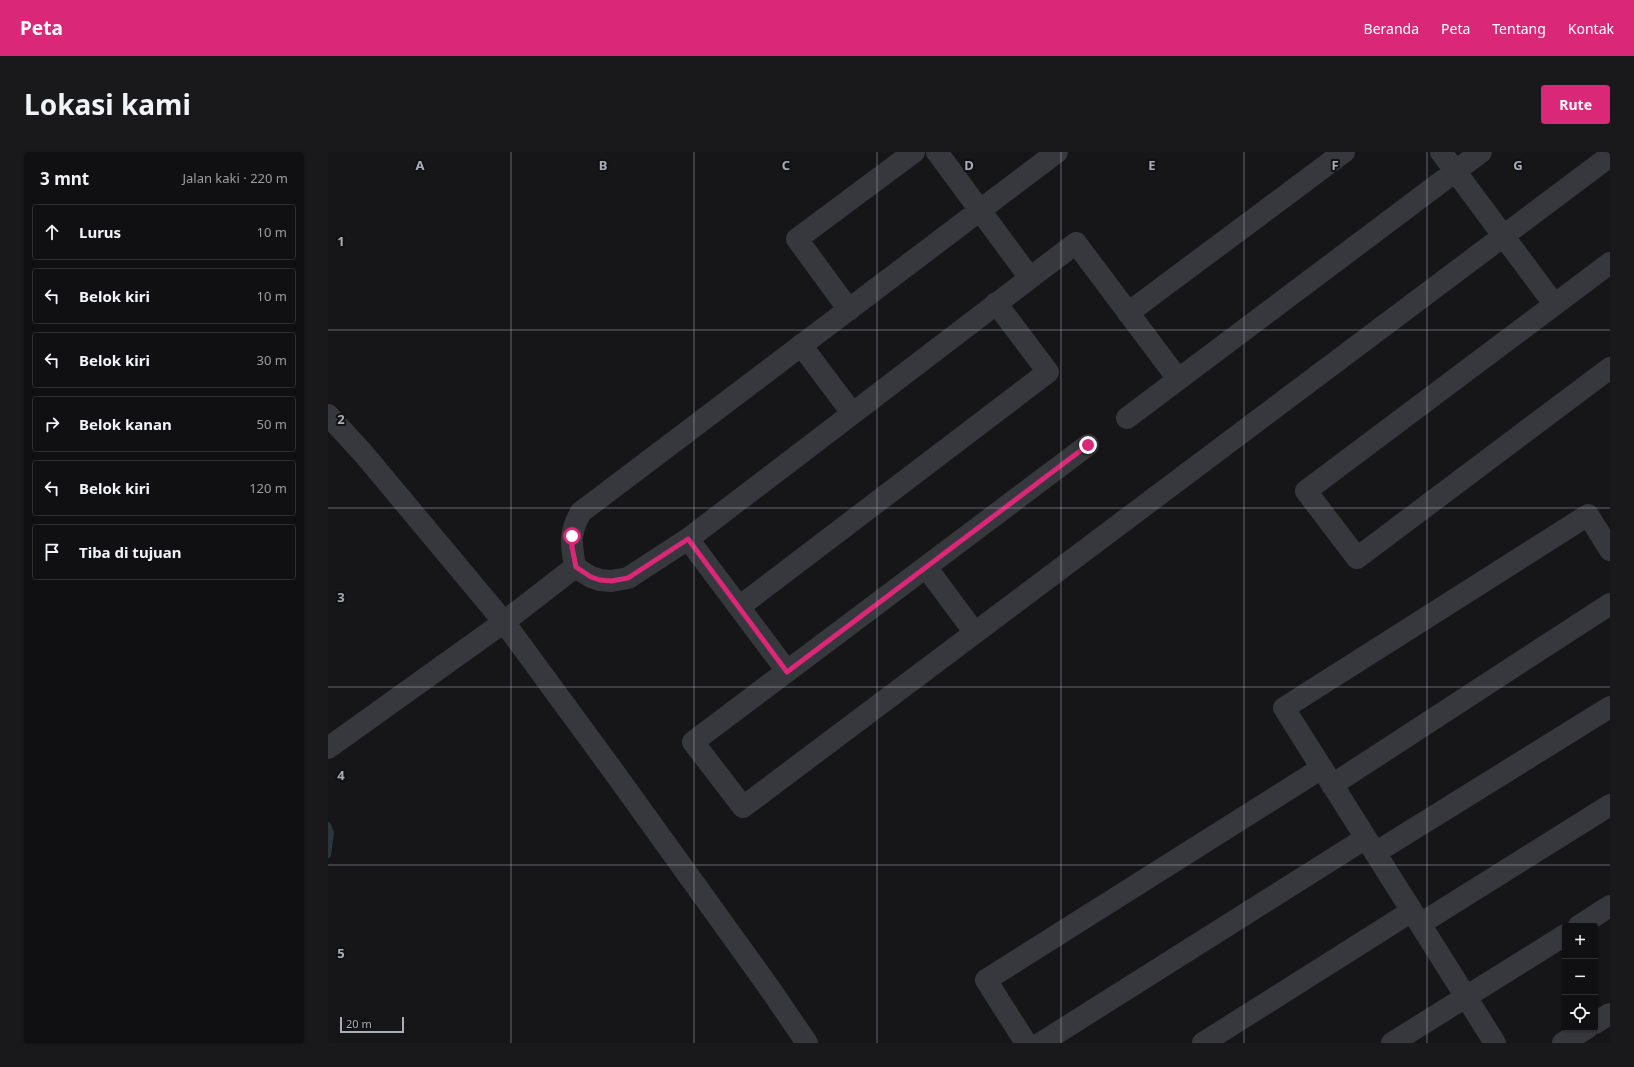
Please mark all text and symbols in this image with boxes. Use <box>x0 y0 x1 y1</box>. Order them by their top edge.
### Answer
text: Peta <box>20 15 63 41</box>
text: Beranda <box>1364 19 1419 38</box>
text: Peta <box>1441 19 1470 38</box>
text: Tentang <box>1492 19 1546 38</box>
text: Kontak <box>1568 19 1614 38</box>
text: Lokasi kami <box>24 85 191 123</box>
button: Rute <box>1541 85 1610 124</box>
text: A <box>416 156 425 174</box>
text: B <box>599 156 607 174</box>
text: C <box>782 156 790 174</box>
text: D <box>964 156 974 174</box>
text: E <box>1148 156 1156 174</box>
text: F <box>1331 156 1339 174</box>
text: G <box>1513 156 1523 174</box>
text: 3 mnt <box>40 167 89 190</box>
text: Jalan kaki · 220 m <box>182 169 288 187</box>
icon: ahead <box>41 221 63 243</box>
text: Lurus <box>79 222 121 242</box>
text: 10 m <box>257 223 287 241</box>
text: 1 <box>337 232 345 250</box>
icon: left <box>41 285 63 307</box>
text: Belok kiri <box>79 286 150 306</box>
text: 10 m <box>257 287 287 305</box>
icon: left <box>41 349 63 371</box>
text: Belok kiri <box>79 350 150 370</box>
text: 30 m <box>257 351 287 369</box>
text: 2 <box>337 410 345 428</box>
icon: right <box>41 413 63 435</box>
text: Belok kanan <box>79 414 172 434</box>
text: 50 m <box>257 415 287 433</box>
route end <box>1079 436 1097 454</box>
icon: left <box>41 477 63 499</box>
text: Belok kiri <box>79 478 150 498</box>
text: 120 m <box>249 479 287 497</box>
route start <box>563 527 581 545</box>
icon: arrive <box>41 541 63 563</box>
text: Tiba di tujuan <box>79 542 182 562</box>
text: 3 <box>337 588 345 606</box>
text: 4 <box>337 766 345 784</box>
map controls <box>1562 923 1598 1031</box>
button: + <box>1562 923 1598 959</box>
text: 5 <box>337 944 345 962</box>
button: − <box>1562 959 1598 995</box>
button: locate <box>1562 995 1598 1031</box>
scale bar <box>340 1015 404 1034</box>
text: 20 m <box>346 1016 372 1031</box>

